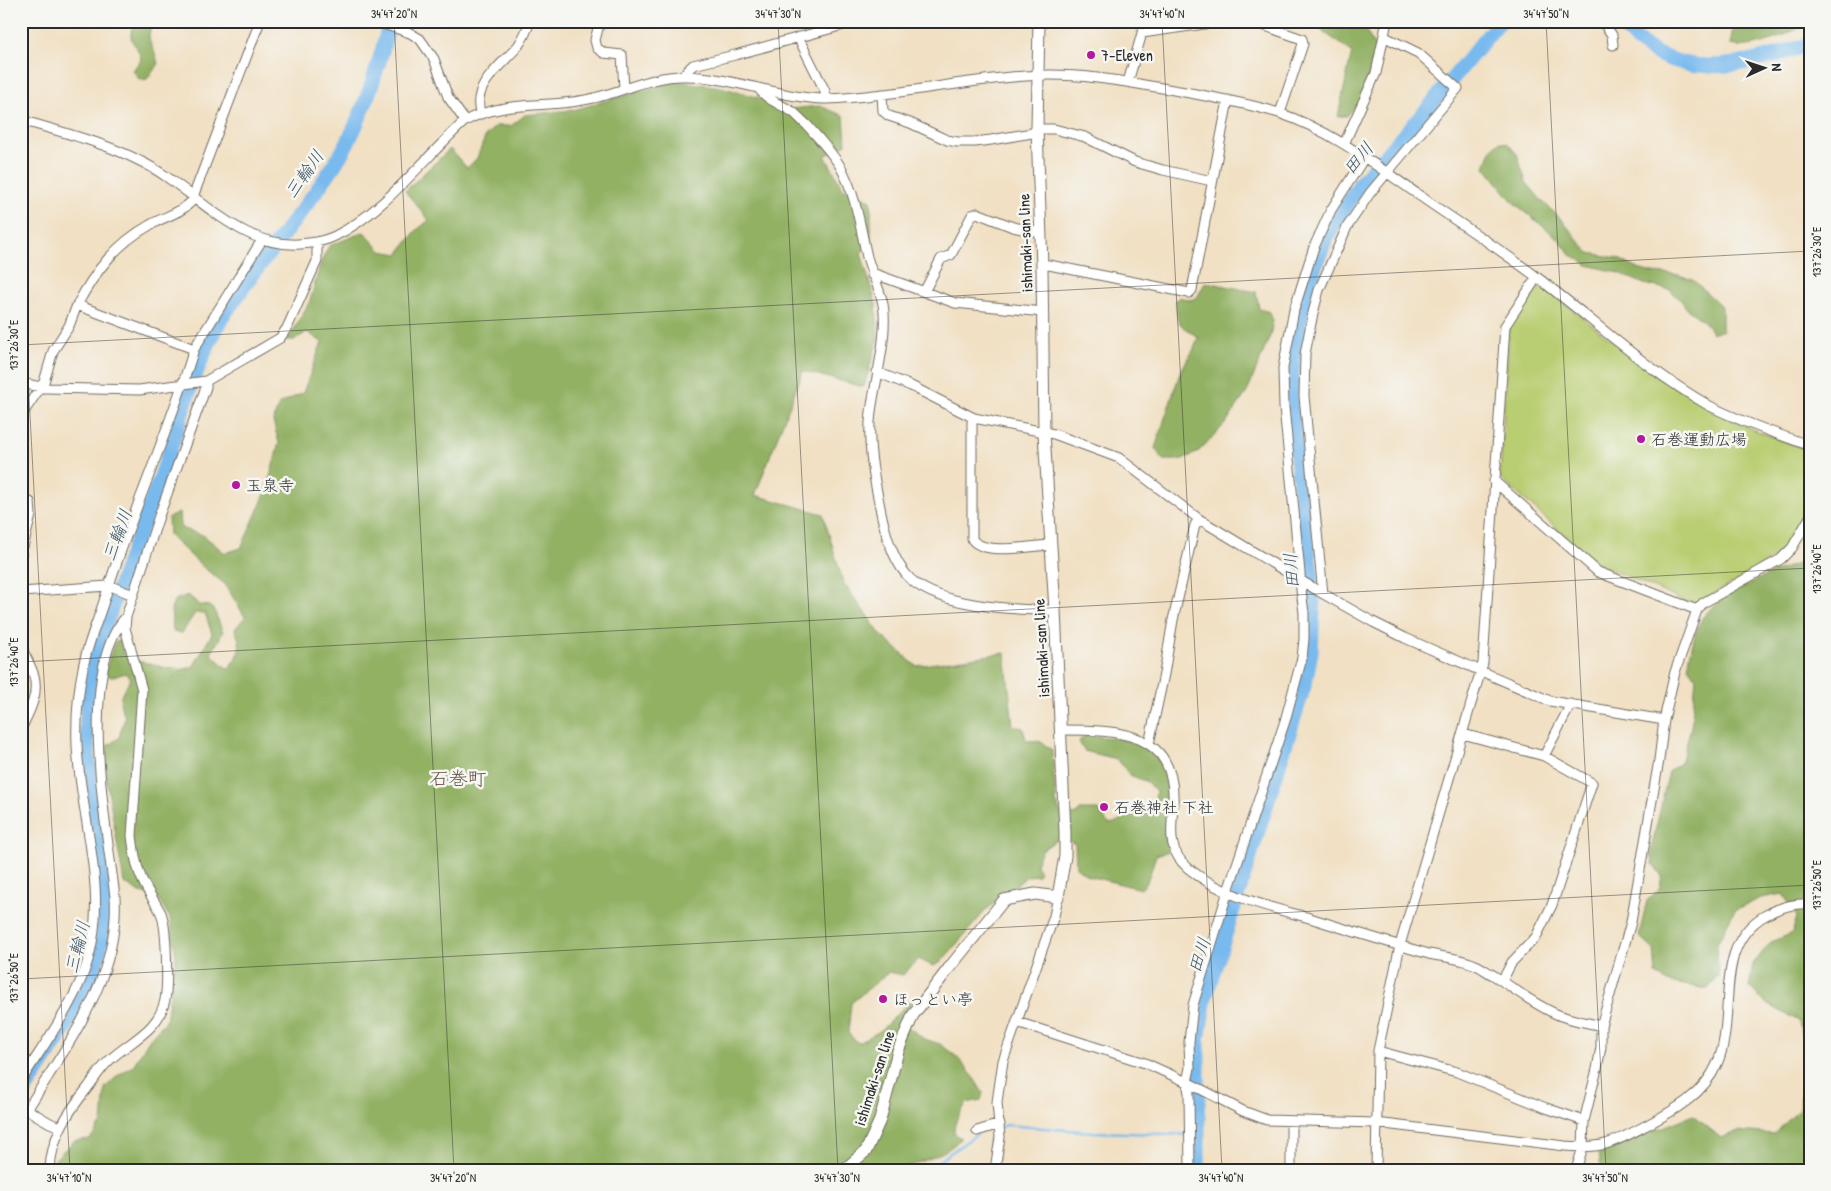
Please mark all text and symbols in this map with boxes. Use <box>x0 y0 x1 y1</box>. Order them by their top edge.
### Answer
text: 34°47'20"N <box>371 5 417 22</box>
text: 34°47'30"N <box>755 5 801 22</box>
text: 34°47'40"N <box>1140 5 1184 22</box>
text: 34°47'50"N <box>1523 5 1569 22</box>
north arrow <box>1738 42 1788 92</box>
place label: 7-Eleven <box>1101 44 1153 66</box>
marker: 7-Eleven <box>1085 49 1097 61</box>
text: N <box>1768 63 1787 72</box>
water label: 田川 <box>1337 136 1379 180</box>
water label: 三輪川 <box>278 145 330 203</box>
street label: ishimaki-san line <box>1012 193 1038 293</box>
text: 137°26'30"E <box>1808 226 1825 277</box>
text: 137°26'30"E <box>5 319 22 370</box>
place label: 石巻運動広場 <box>1651 428 1747 450</box>
marker: 石巻運動広場 <box>1635 433 1647 445</box>
place label: 玉泉寺 <box>246 474 294 496</box>
marker: 玉泉寺 <box>230 479 242 491</box>
water label: 三輪川 <box>96 505 138 565</box>
text: 137°26'40"E <box>1808 543 1825 594</box>
water label: 田川 <box>1277 552 1305 590</box>
street label: ishimaki-san line <box>1027 598 1055 698</box>
text: 137°26'40"E <box>5 636 22 687</box>
district label: 石巻町 <box>429 765 487 791</box>
place label: 石巻神社 下社 <box>1114 796 1214 818</box>
marker: 石巻神社 下社 <box>1098 801 1110 813</box>
text: 137°26'50"E <box>1808 859 1825 910</box>
water label: 三輪川 <box>58 918 96 976</box>
water label: 田川 <box>1182 934 1216 976</box>
text: 137°26'50"E <box>5 952 22 1003</box>
place label: ほっとい亭 <box>893 988 973 1010</box>
marker: ほっとい亭 <box>877 993 889 1005</box>
street label: ishimaki-san line <box>848 1027 900 1128</box>
text: 34°47'10"N <box>47 1169 91 1186</box>
text: 34°47'20"N <box>430 1169 476 1186</box>
text: 34°47'30"N <box>814 1169 860 1186</box>
text: 34°47'40"N <box>1199 1169 1243 1186</box>
text: 34°47'50"N <box>1582 1169 1628 1186</box>

